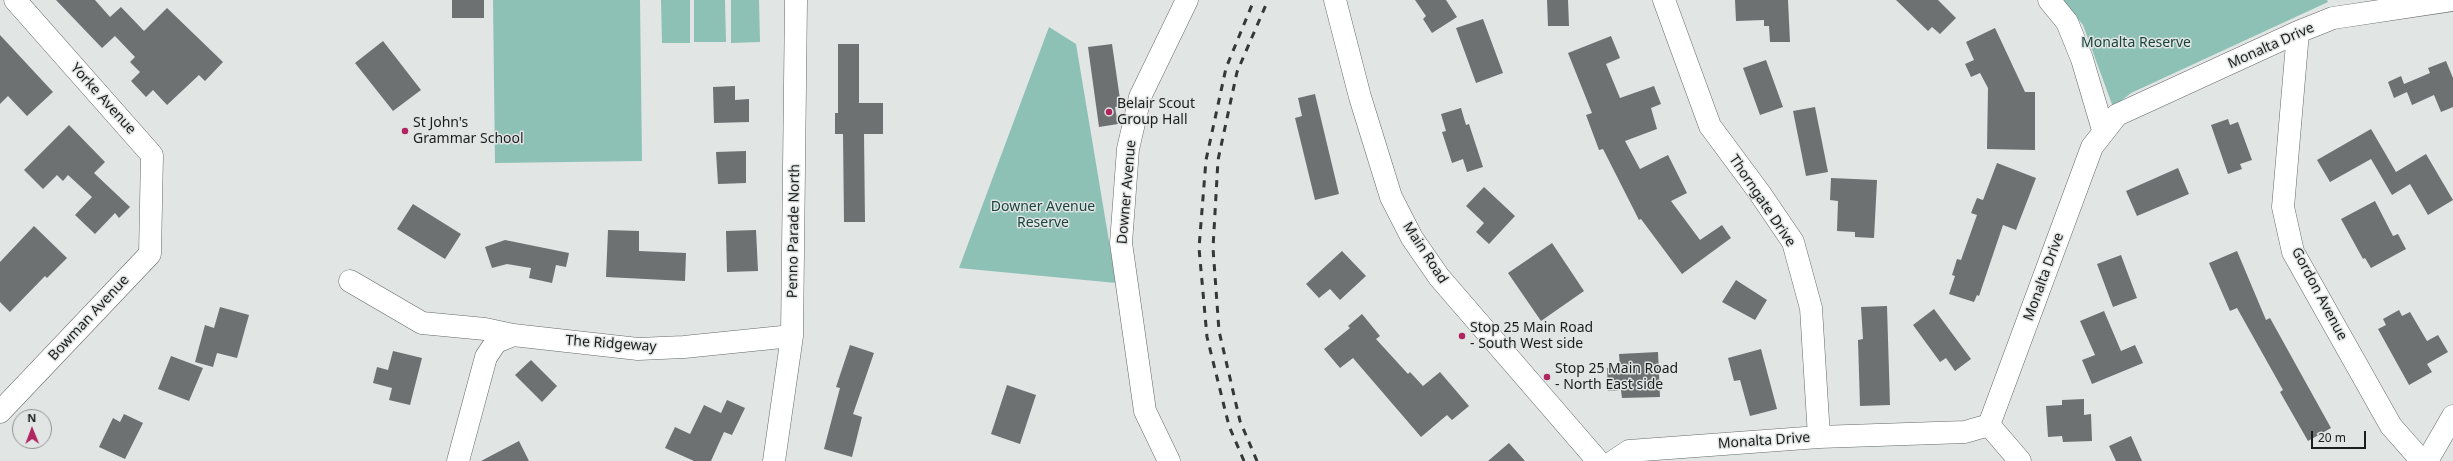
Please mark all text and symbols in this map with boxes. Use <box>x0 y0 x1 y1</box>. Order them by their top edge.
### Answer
street label: Monalta Drive <box>2225 20 2317 72</box>
park label: Monalta Reserve <box>2081 35 2191 51</box>
street label: Yorke Avenue <box>67 60 139 138</box>
place label: Belair Scout Group Hall <box>1117 96 1195 128</box>
marker: Belair Scout Group Hall <box>1104 107 1114 117</box>
place label: St John's Grammar School <box>413 115 524 148</box>
marker: St John's Grammar School <box>400 126 410 136</box>
street label: Downer Avenue <box>1114 139 1140 245</box>
street label: Thorngate Drive <box>1725 152 1799 250</box>
street label: Penno Parade North <box>784 164 804 298</box>
park label: Downer Avenue Reserve <box>991 199 1095 232</box>
street label: Main Road <box>1399 219 1451 287</box>
street label: Monalta Drive <box>2020 231 2068 323</box>
street label: Gordon Avenue <box>2287 245 2351 343</box>
street label: Bowman Avenue <box>45 272 133 364</box>
place label: Stop 25 Main Road - South West side <box>1470 320 1593 352</box>
marker: Stop 25 Main Road - South West side <box>1457 331 1467 341</box>
street label: The Ridgeway <box>565 332 657 356</box>
place label: Stop 25 Main Road - North East side <box>1555 361 1678 394</box>
marker: Stop 25 Main Road - North East side <box>1542 372 1552 382</box>
north arrow <box>12 409 52 449</box>
text: N <box>27 410 36 425</box>
scale bar <box>2313 423 2368 449</box>
street label: Monalta Drive <box>1717 429 1811 453</box>
text: 20 m <box>2318 429 2346 446</box>

